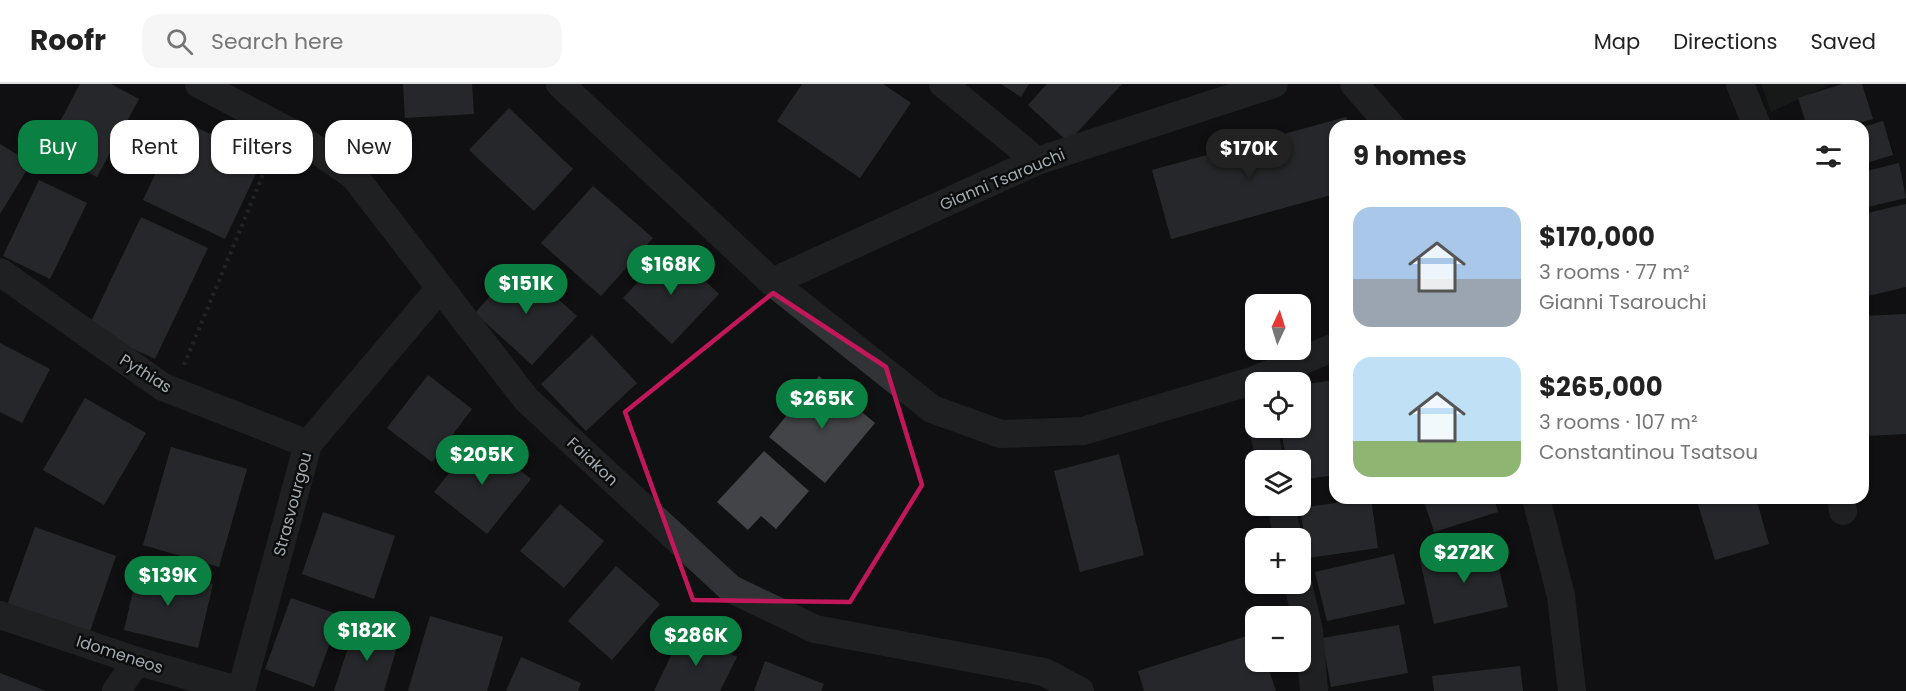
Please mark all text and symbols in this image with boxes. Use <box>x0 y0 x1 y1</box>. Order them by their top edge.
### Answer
search box <box>142 14 562 68</box>
text: Roofr <box>30 21 106 60</box>
icon: search <box>163 25 196 58</box>
text: Search here <box>211 26 344 57</box>
text: Map <box>1594 27 1640 56</box>
text: Directions <box>1673 27 1777 56</box>
text: Saved <box>1810 27 1876 56</box>
chip: Buy <box>18 120 98 174</box>
chip: Rent <box>110 120 199 174</box>
chip: Filters <box>211 120 313 174</box>
chip: New <box>325 120 412 174</box>
pin: $170K <box>1207 129 1291 180</box>
text: $170K <box>1220 134 1278 162</box>
text: 9 homes <box>1353 138 1467 174</box>
icon: filters <box>1812 140 1845 173</box>
street label: Gianni Tsarouchi <box>936 143 1068 216</box>
text: $170,000 <box>1539 219 1655 255</box>
icon: home <box>1401 231 1473 303</box>
pin: $168K <box>629 245 713 296</box>
text: $168K <box>641 250 701 278</box>
text: 3 rooms · 77 m² <box>1539 258 1690 286</box>
pin: $151K <box>484 264 568 315</box>
text: $151K <box>498 269 554 297</box>
text: Gianni Tsarouchi <box>1539 288 1707 316</box>
north arrow <box>1245 294 1311 360</box>
map controls <box>1245 294 1311 672</box>
street label: Pythias <box>115 348 176 398</box>
text: $265,000 <box>1539 369 1663 405</box>
button: locate <box>1245 372 1311 438</box>
pin: $265K <box>780 379 864 430</box>
icon: home <box>1401 381 1473 453</box>
text: $265K <box>790 384 854 412</box>
text: 3 rooms · 107 m² <box>1539 408 1698 436</box>
street label: Faiakon <box>562 432 623 491</box>
pin: $205K <box>440 435 524 486</box>
text: Constantinou Tsatsou <box>1539 438 1758 466</box>
text: $205K <box>450 440 514 468</box>
street label: Strasvourgou <box>268 449 317 559</box>
button: layers <box>1245 450 1311 516</box>
button: + <box>1245 528 1311 594</box>
pin: $272K <box>1422 533 1506 584</box>
text: $272K <box>1434 538 1494 566</box>
pin: $139K <box>126 556 210 607</box>
text: $139K <box>138 561 198 589</box>
button: − <box>1245 606 1311 672</box>
pin: $182K <box>325 611 409 662</box>
text: $182K <box>338 616 397 644</box>
pin: $286K <box>654 616 738 667</box>
text: $286K <box>664 621 728 649</box>
street label: Idomeneos <box>73 630 166 679</box>

